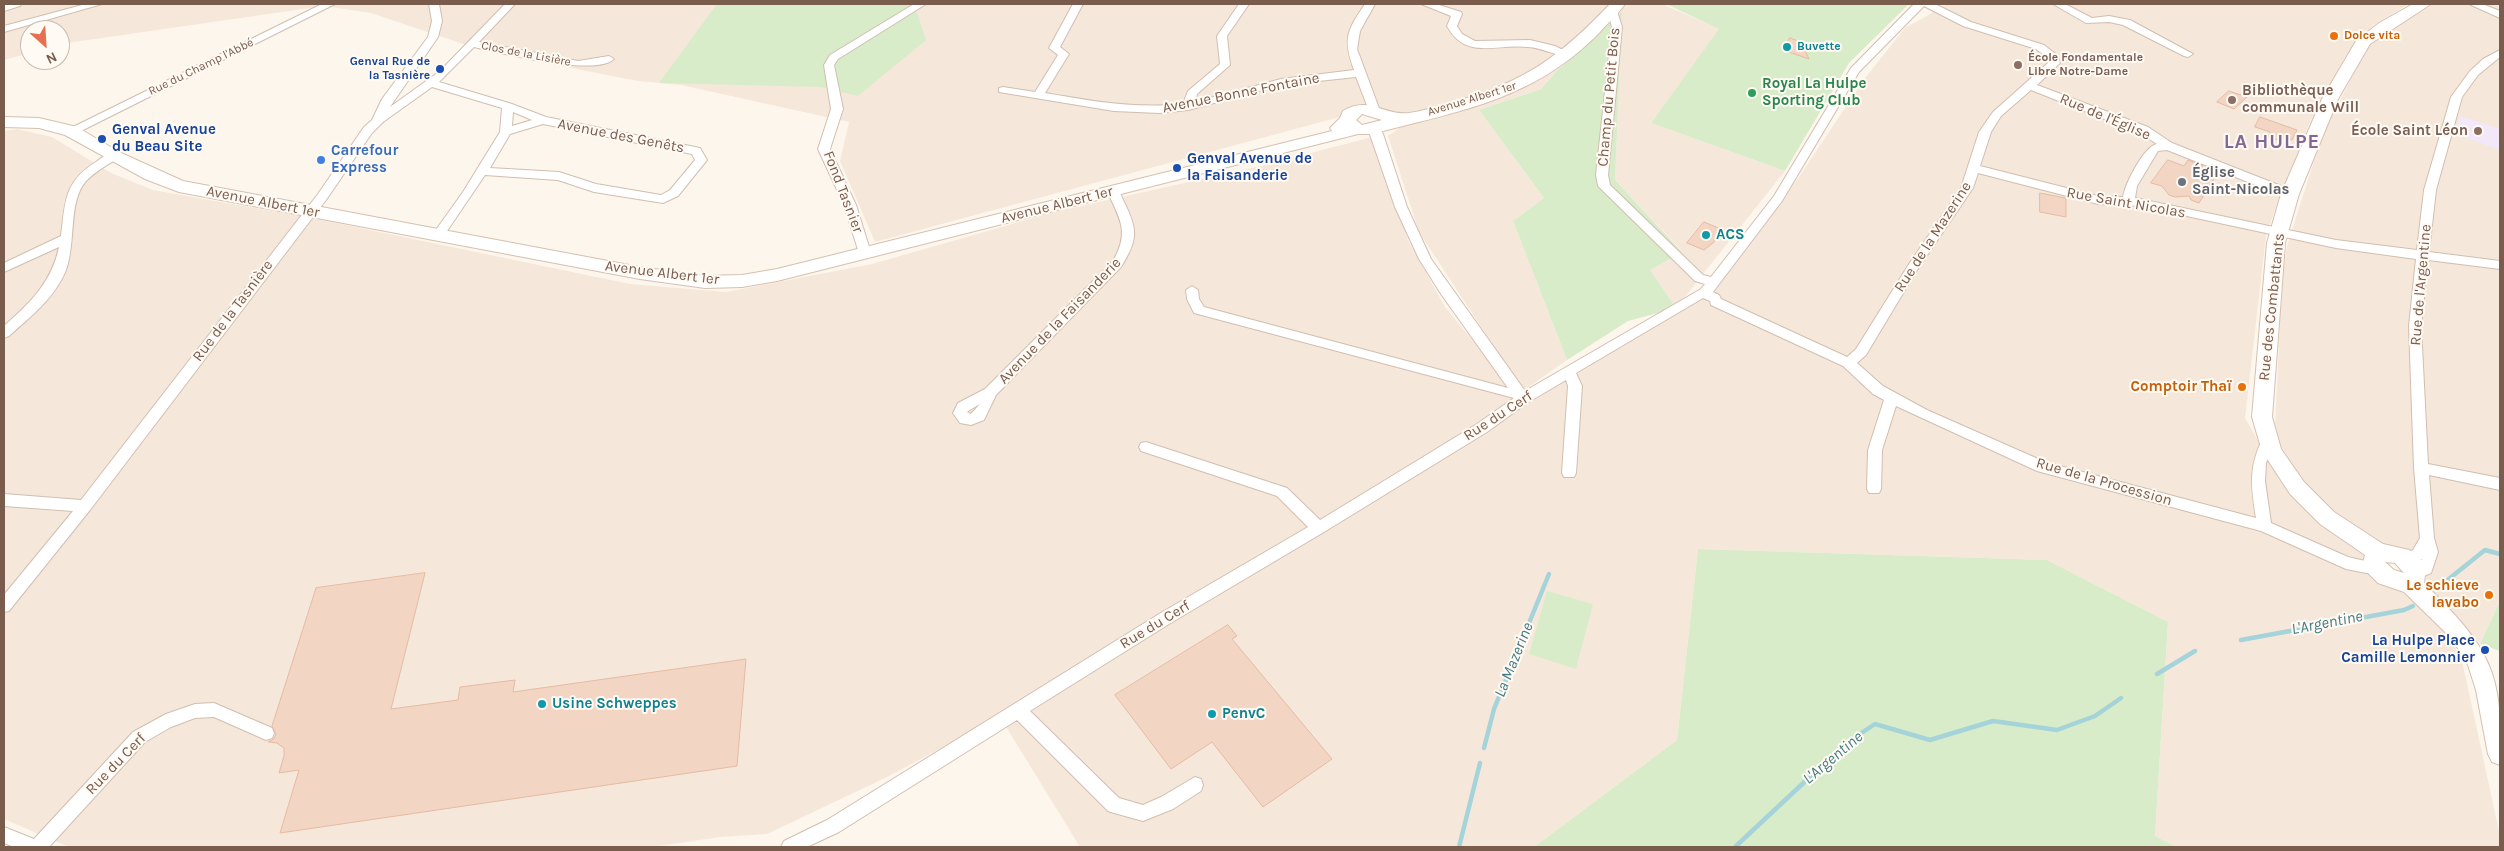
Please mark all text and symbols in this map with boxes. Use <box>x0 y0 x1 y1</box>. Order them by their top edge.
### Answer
north arrow <box>20 20 70 70</box>
street label: Champ du Petit Bois <box>1594 27 1624 167</box>
place label: Dolce vita <box>2344 29 2400 43</box>
marker: Dolce vita <box>2328 30 2340 42</box>
street label: Rue du Champ l'Abbé <box>146 35 256 99</box>
street label: Clos de la Lisière <box>480 38 572 70</box>
place label: Buvette <box>1797 40 1841 54</box>
marker: Buvette <box>1781 41 1793 53</box>
text: N <box>43 48 60 68</box>
place label: École Fondamentale Libre Notre-Dame <box>2028 51 2143 79</box>
place label: Genval Rue de la Tasnière <box>350 55 430 83</box>
marker: École Fondamentale Libre Notre-Dame <box>2012 59 2024 71</box>
marker: Genval Rue de la Tasnière <box>434 63 446 75</box>
street label: Avenue Bonne Fontaine <box>1161 69 1321 117</box>
place label: Royal La Hulpe Sporting Club <box>1762 75 1866 110</box>
street label: Avenue Albert 1er <box>1426 79 1518 119</box>
place label: Bibliothèque communale Will <box>2242 82 2359 117</box>
marker: Royal La Hulpe Sporting Club <box>1746 87 1758 99</box>
street label: Rue de l'Église <box>2057 90 2153 144</box>
marker: Bibliothèque communale Will <box>2226 94 2238 106</box>
street label: Avenue des Genêts <box>556 115 686 157</box>
place label: Genval Avenue du Beau Site <box>112 121 216 156</box>
place label: École Saint Léon <box>2351 122 2468 140</box>
marker: École Saint Léon <box>2472 125 2484 137</box>
district label: LA HULPE <box>2223 130 2321 154</box>
marker: Genval Avenue du Beau Site <box>96 133 108 145</box>
place label: Carrefour Express <box>331 142 398 177</box>
street label: Fond Tasnier <box>819 149 867 235</box>
place label: Genval Avenue de la Faisanderie <box>1187 150 1312 185</box>
marker: Carrefour Express <box>315 154 327 166</box>
marker: Genval Avenue de la Faisanderie <box>1171 162 1183 174</box>
place label: Église Saint-Nicolas <box>2192 164 2289 199</box>
marker: Église Saint-Nicolas <box>2176 176 2188 188</box>
street label: Rue de la Mazerine <box>1891 178 1975 296</box>
street label: Avenue Albert 1er <box>205 182 321 222</box>
street label: Avenue Albert 1er <box>999 182 1115 228</box>
street label: Rue Saint Nicolas <box>2065 184 2187 222</box>
street label: Rue de l'Argentine <box>2407 224 2435 346</box>
place label: ACS <box>1716 226 1744 244</box>
marker: ACS <box>1700 229 1712 241</box>
street label: Rue des Combattants <box>2255 232 2289 382</box>
street label: Avenue de la Faisanderie <box>995 254 1125 388</box>
street label: Rue de la Tasnière <box>189 257 277 365</box>
street label: Avenue Albert 1er <box>604 257 720 289</box>
place label: Comptoir Thaï <box>2131 378 2232 396</box>
marker: Comptoir Thaï <box>2236 381 2248 393</box>
street label: Rue du Cerf <box>1460 387 1536 445</box>
street label: Rue de la Procession <box>2034 454 2174 510</box>
place label: Le schieve lavabo <box>2406 577 2479 612</box>
marker: Le schieve lavabo <box>2483 589 2495 601</box>
street label: Rue du Cerf <box>1117 597 1193 653</box>
water label: L'Argentine <box>2290 607 2364 639</box>
water label: La Mazerine <box>1490 620 1538 700</box>
place label: La Hulpe Place Camille Lemonnier <box>2341 632 2475 667</box>
marker: La Hulpe Place Camille Lemonnier <box>2479 644 2491 656</box>
place label: Usine Schweppes <box>552 695 677 713</box>
marker: Usine Schweppes <box>536 698 548 710</box>
place label: PenvC <box>1222 705 1265 723</box>
marker: PenvC <box>1206 708 1218 720</box>
water label: L'Argentine <box>1799 727 1867 789</box>
street label: Rue du Cerf <box>82 730 150 798</box>

